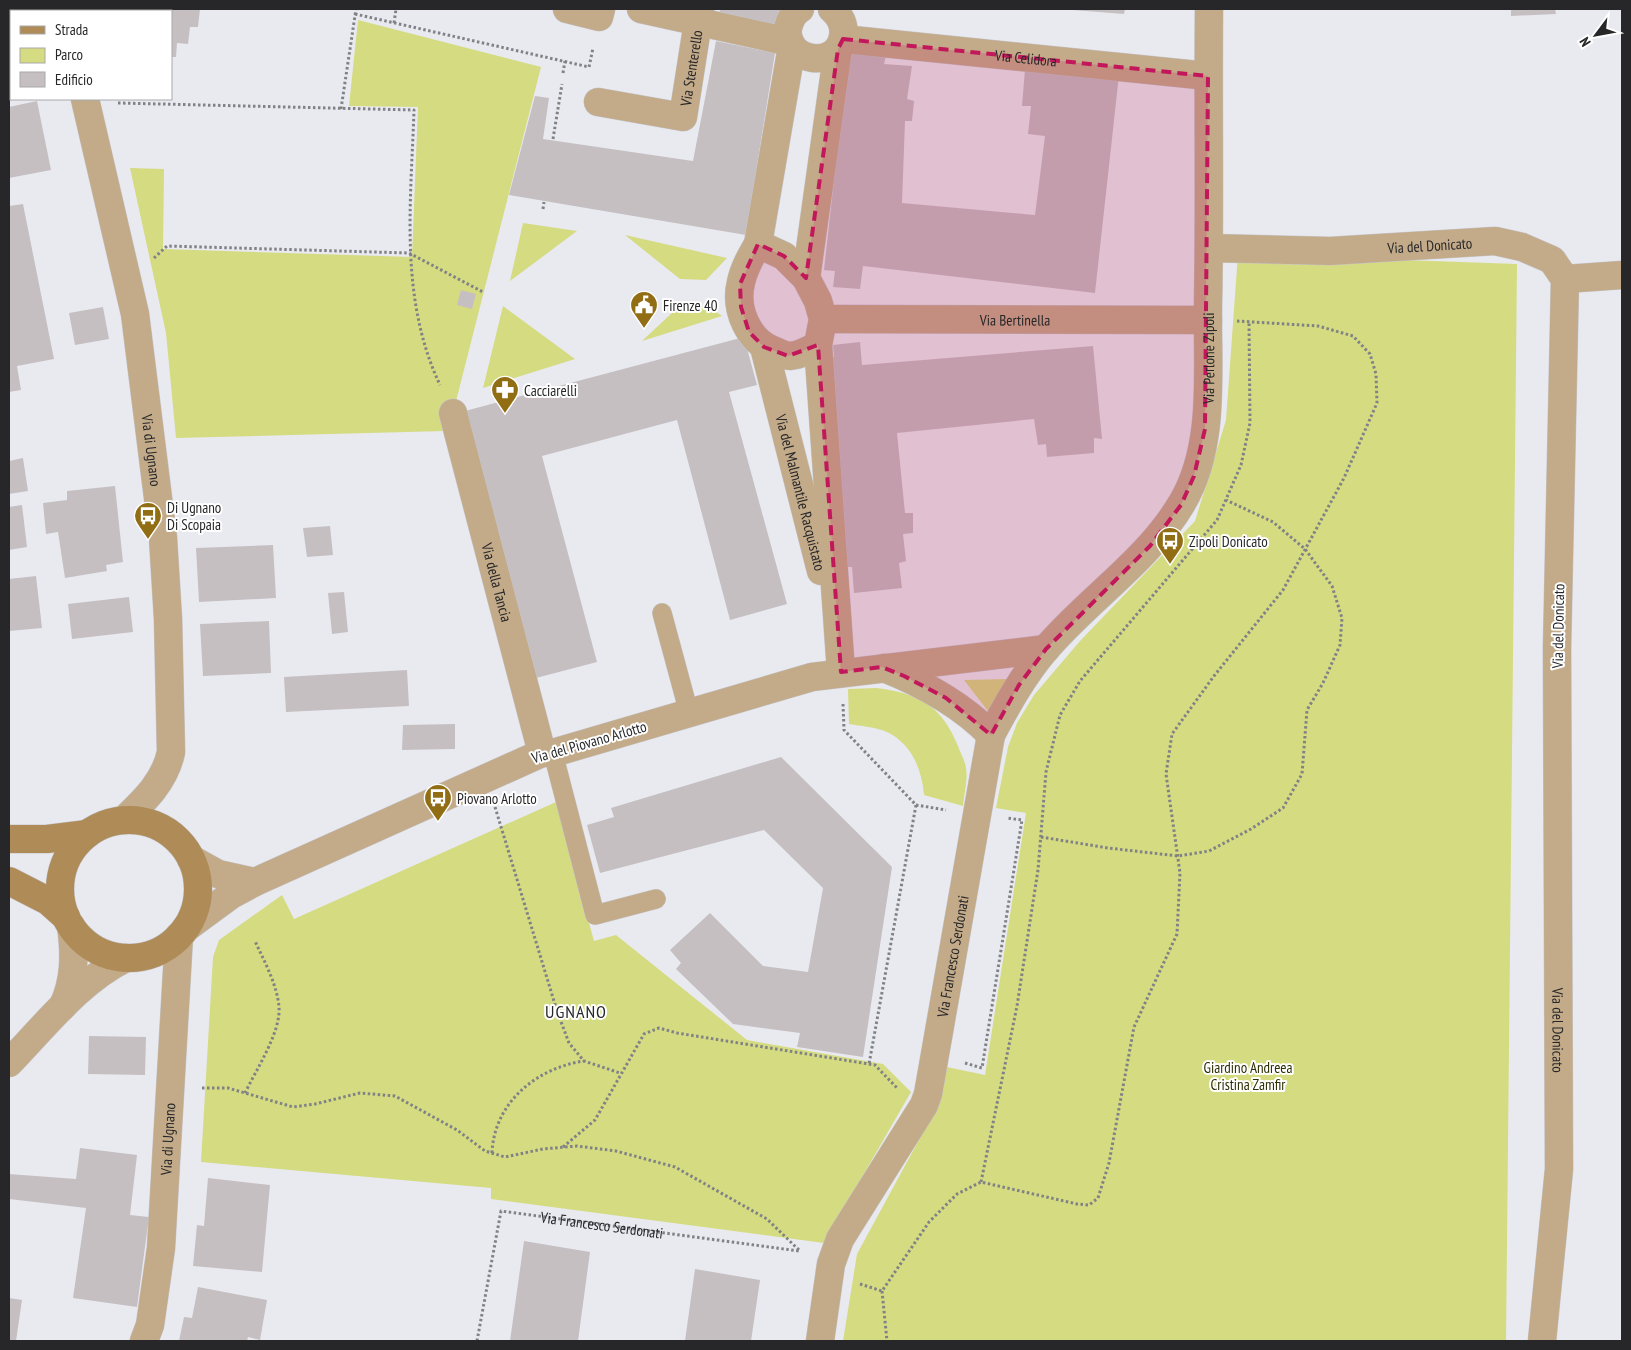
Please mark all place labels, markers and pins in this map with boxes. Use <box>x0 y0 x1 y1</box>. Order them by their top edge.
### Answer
public building icon: Firenze 40 <box>629 290 659 329</box>
place label: Firenze 40 <box>663 296 718 315</box>
pharmacy icon: Cacciarelli <box>490 375 520 414</box>
place label: Cacciarelli <box>524 381 577 400</box>
place label: Di Ugnano Di Scopaia <box>167 498 221 534</box>
bus stop icon: Di Ugnano Di Scopaia <box>133 501 163 540</box>
bus stop icon: Zipoli Donicato <box>1155 526 1185 565</box>
place label: Zipoli Donicato <box>1189 532 1268 551</box>
bus stop icon: Piovano Arlotto <box>423 783 453 822</box>
place label: Piovano Arlotto <box>457 789 537 808</box>

